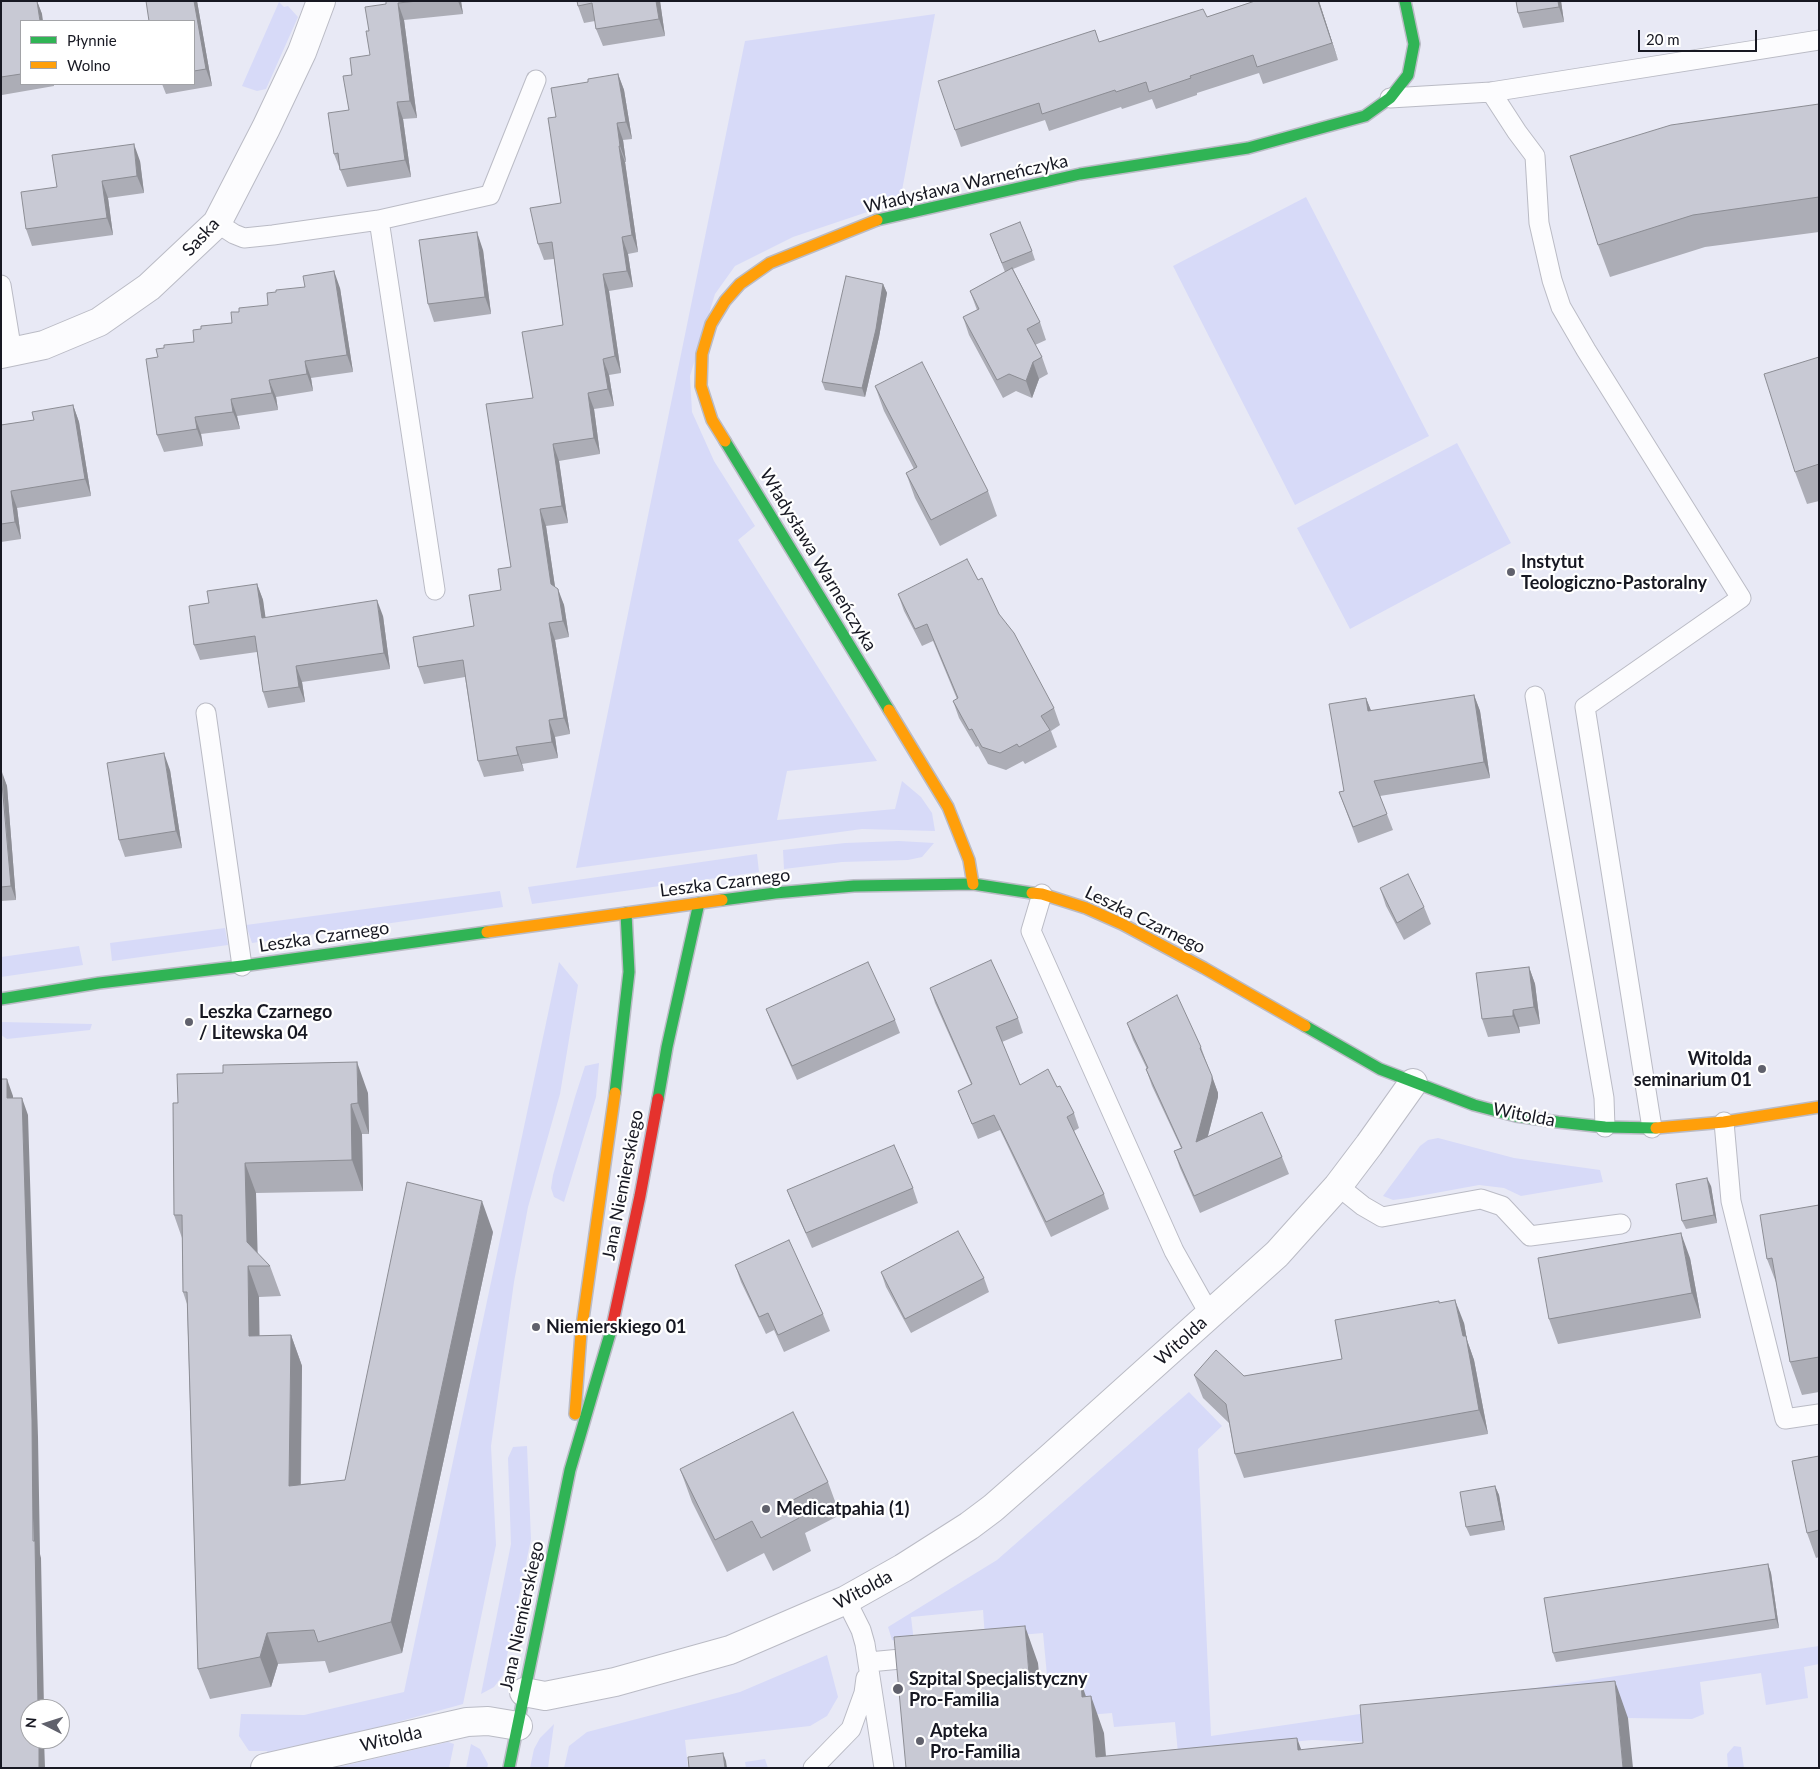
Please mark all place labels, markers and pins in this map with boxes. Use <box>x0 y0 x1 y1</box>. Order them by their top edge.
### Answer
place label: Instytut Teologiczno-Pastoralny <box>1521 551 1707 594</box>
marker: Instytut Teologiczno-Pastoralny <box>1505 566 1517 578</box>
place label: Leszka Czarnego / Litewska 04 <box>199 1001 332 1044</box>
marker: Leszka Czarnego / Litewska 04 <box>183 1016 195 1028</box>
place label: Witolda seminarium 01 <box>1634 1048 1752 1090</box>
marker: Witolda seminarium 01 <box>1756 1063 1768 1075</box>
place label: Niemierskiego 01 <box>546 1316 687 1338</box>
marker: Niemierskiego 01 <box>530 1321 542 1333</box>
place label: Medicatpahia (1) <box>776 1498 909 1520</box>
marker: Medicatpahia (1) <box>760 1503 772 1515</box>
place label: Szpital Specjalistyczny Pro-Familia <box>909 1668 1087 1710</box>
marker: Szpital Specjalistyczny Pro-Familia <box>891 1682 905 1696</box>
place label: Apteka Pro-Familia <box>930 1720 1020 1762</box>
marker: Apteka Pro-Familia <box>914 1735 926 1747</box>

